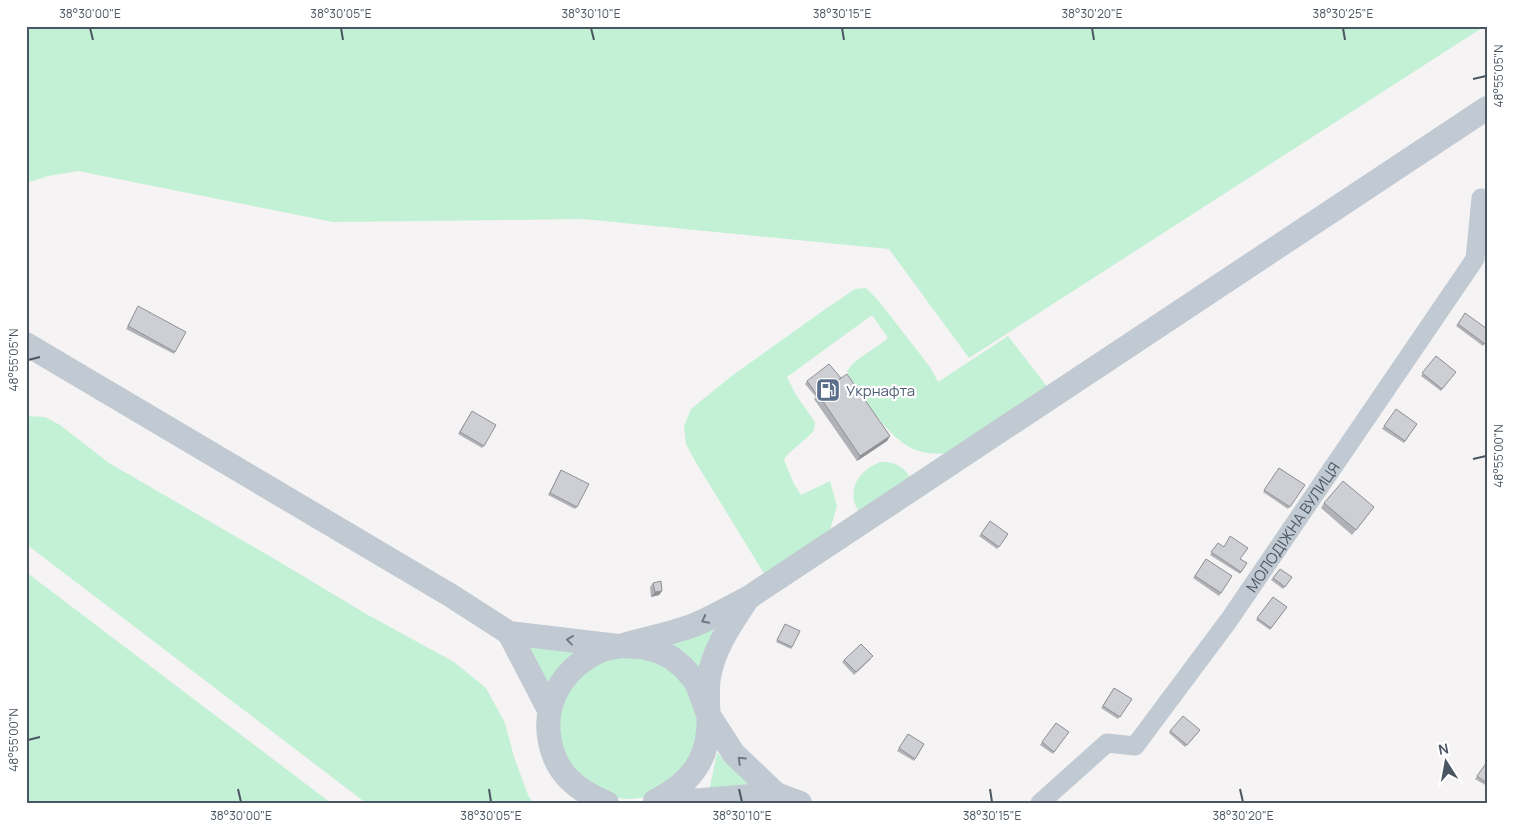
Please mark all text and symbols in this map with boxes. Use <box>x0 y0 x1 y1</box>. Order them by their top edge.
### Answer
text: 38°30'00"E <box>59 5 121 22</box>
text: 38°30'05"E <box>310 5 372 22</box>
text: 38°30'10"E <box>561 5 621 22</box>
text: 38°30'15"E <box>813 5 871 22</box>
text: 38°30'20"E <box>1061 5 1123 22</box>
text: 38°30'25"E <box>1313 5 1374 22</box>
text: 48°55'05"N <box>1490 44 1507 108</box>
text: 48°55'05"N <box>5 328 22 392</box>
fuel station icon: Укрнафта <box>815 377 841 403</box>
place label: Укрнафта <box>846 380 915 401</box>
text: 48°55'00"N <box>1490 424 1507 488</box>
street label: МОЛОДІЖНА ВУЛИЦЯ <box>1241 458 1344 596</box>
one-way arrow <box>701 614 710 624</box>
one-way arrow <box>566 635 574 646</box>
text: 48°55'00"N <box>5 708 22 772</box>
north arrow <box>1420 736 1470 786</box>
text: N <box>1437 738 1450 759</box>
one-way arrow <box>738 757 747 766</box>
text: 38°30'00"E <box>210 807 272 824</box>
text: 38°30'05"E <box>460 807 522 824</box>
text: 38°30'10"E <box>712 807 772 824</box>
text: 38°30'15"E <box>963 807 1021 824</box>
text: 38°30'20"E <box>1212 807 1274 824</box>

